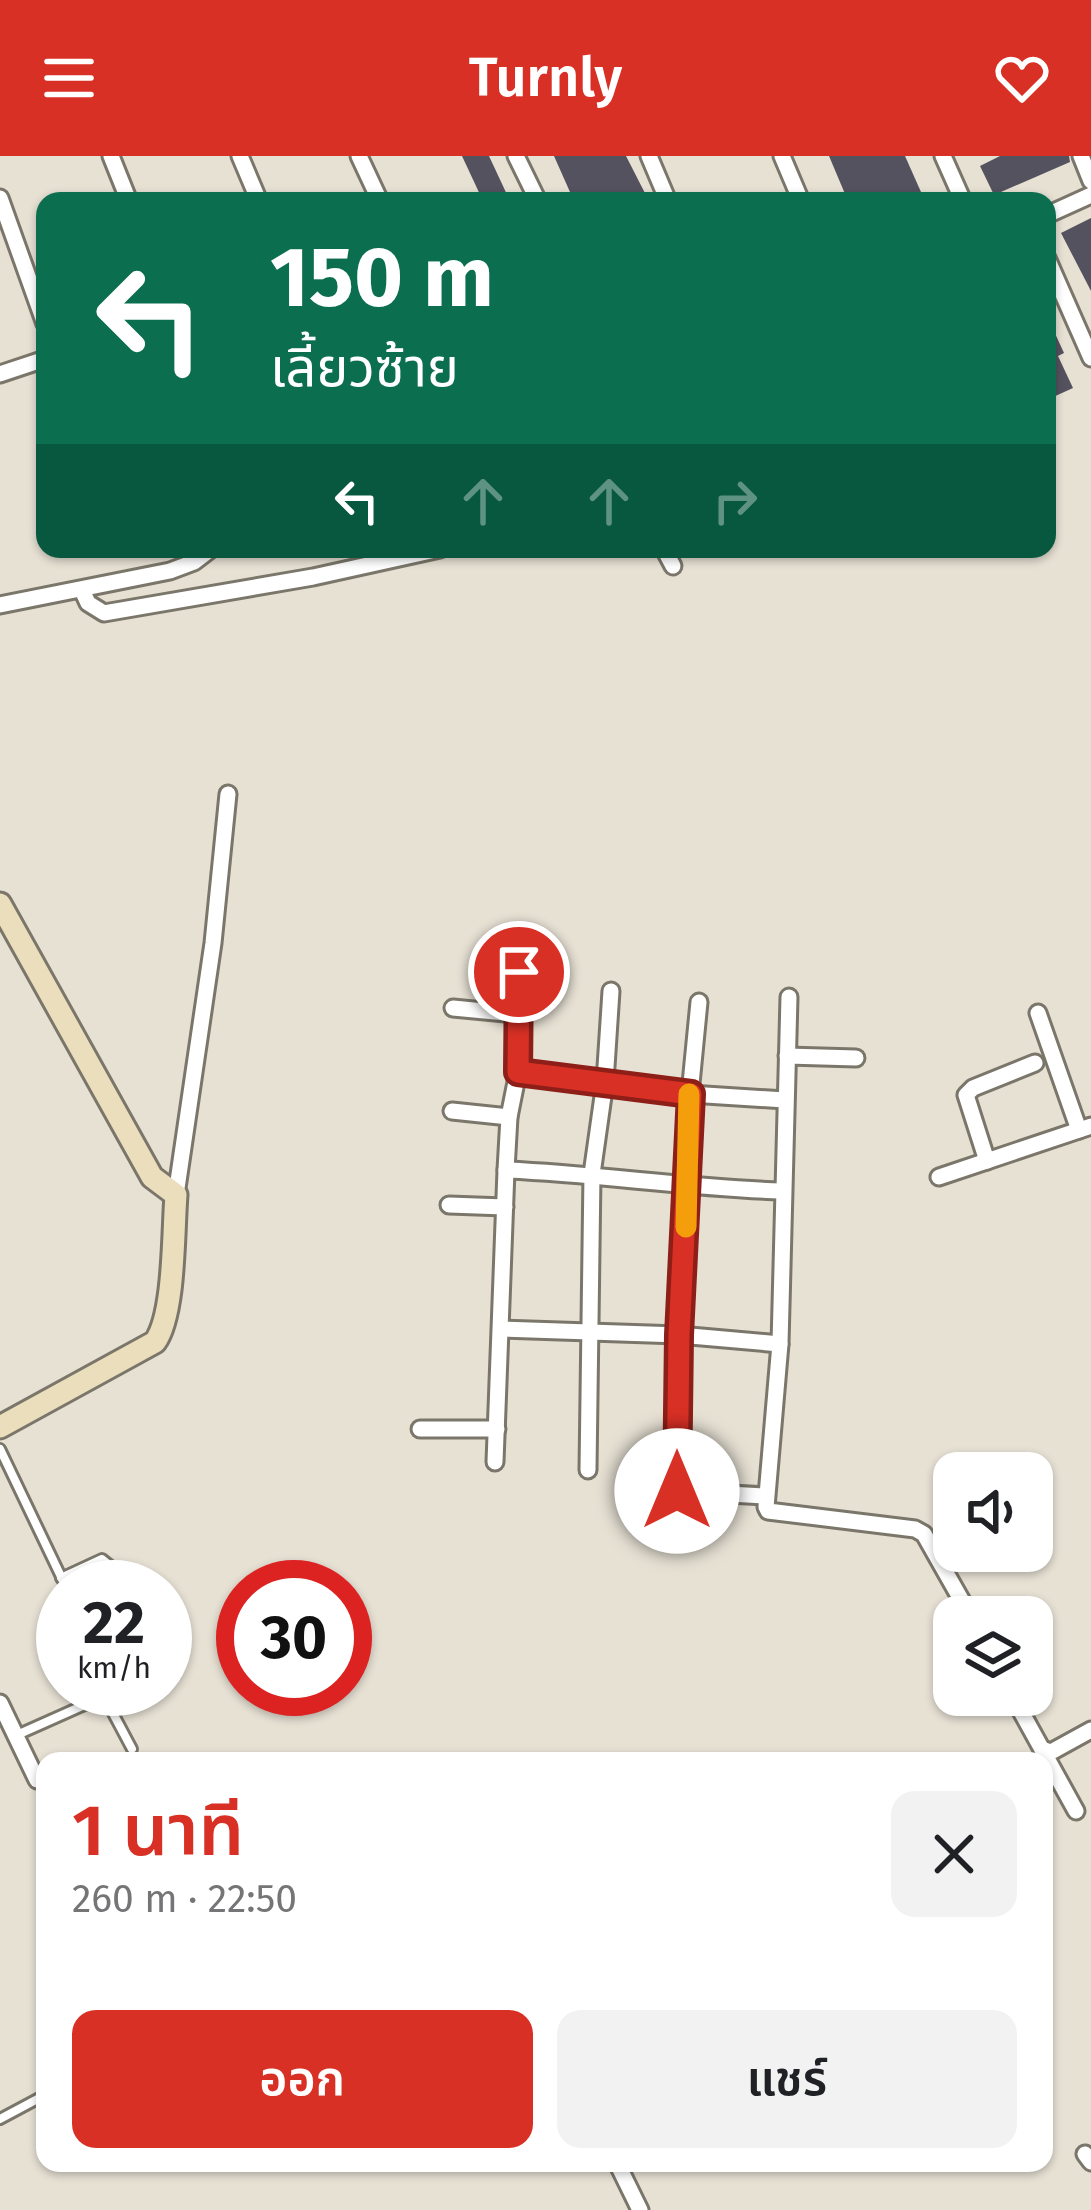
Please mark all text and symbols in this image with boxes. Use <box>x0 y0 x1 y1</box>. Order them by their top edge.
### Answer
icon: menu <box>36 45 102 111</box>
icon: heart <box>989 45 1055 111</box>
text: Turnly <box>469 46 622 110</box>
text: 150 m <box>270 227 494 328</box>
icon: left <box>72 240 228 396</box>
text: เลี้ยวซ้าย <box>270 336 459 400</box>
icon: left <box>324 468 390 534</box>
icon: ahead <box>450 468 516 534</box>
icon: ahead <box>576 468 642 534</box>
icon: right <box>702 468 768 534</box>
pin <box>468 921 570 1023</box>
icon: arrive <box>486 939 552 1005</box>
position arrow <box>614 1428 740 1554</box>
map controls <box>933 1452 1053 1716</box>
button: sound <box>933 1452 1053 1572</box>
speed limit sign: 30 <box>216 1560 372 1716</box>
text: 22 <box>83 1587 145 1659</box>
button: layers <box>933 1596 1053 1716</box>
text: km/h <box>77 1650 151 1686</box>
text: 1 นาที <box>72 1788 244 1874</box>
button: close <box>891 1791 1017 1917</box>
text: 260 m · 22:50 <box>72 1876 297 1922</box>
button: ออก <box>72 2010 533 2148</box>
button: แชร์ <box>557 2010 1017 2148</box>

